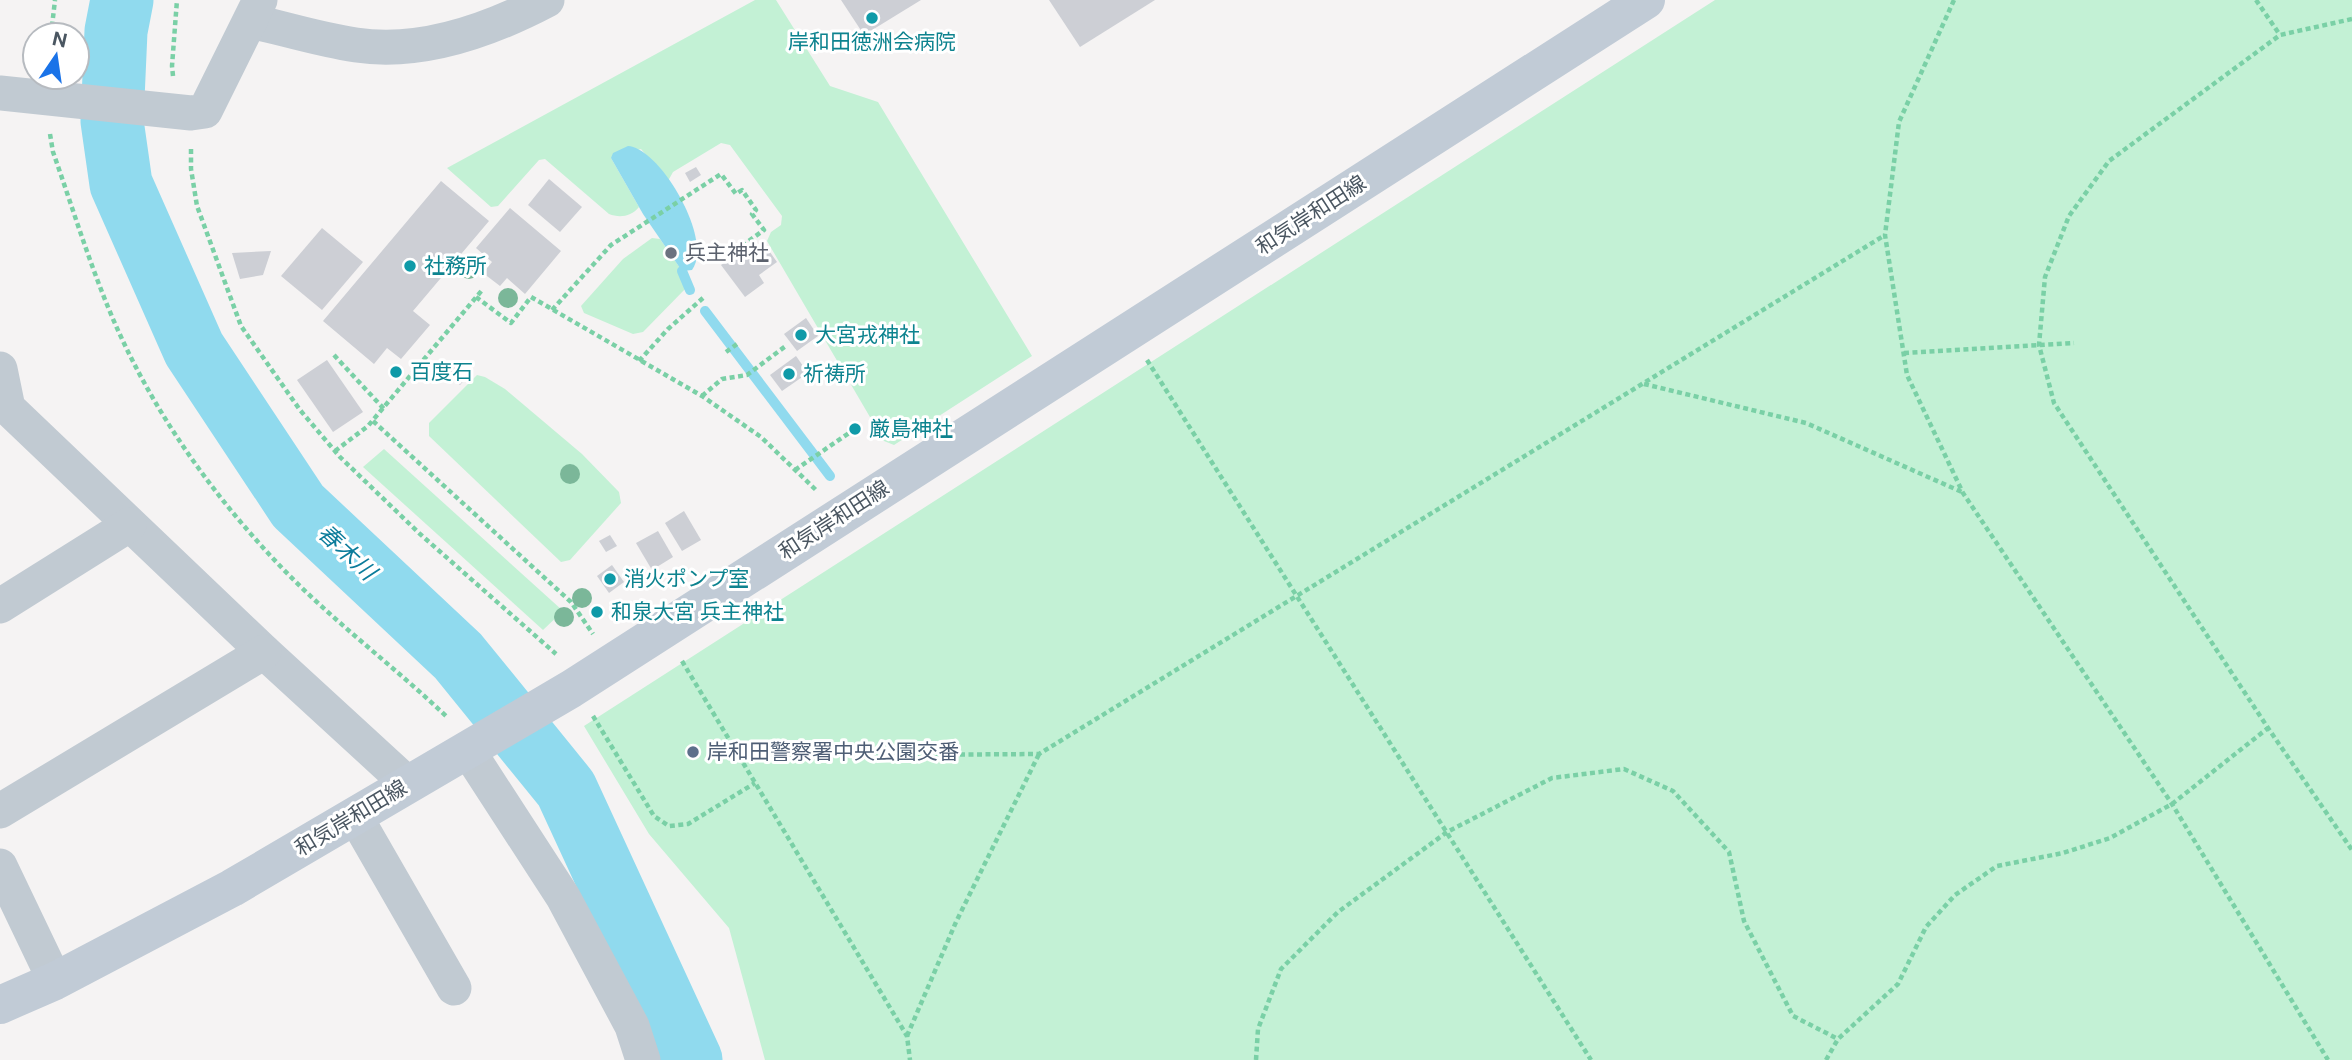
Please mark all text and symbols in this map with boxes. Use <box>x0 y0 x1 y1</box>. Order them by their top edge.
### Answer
marker: 岸和田徳洲会病院 <box>864 10 880 26</box>
north arrow <box>21 21 91 91</box>
text: N <box>50 27 70 52</box>
place label: 岸和田徳洲会病院 <box>788 29 956 54</box>
street label: 和気岸和田線 <box>1251 170 1370 259</box>
place label: 兵主神社 <box>685 240 769 265</box>
marker: 兵主神社 <box>663 245 679 261</box>
place label: 社務所 <box>424 253 487 278</box>
marker: 社務所 <box>402 258 418 274</box>
place label: 大宮戎神社 <box>815 322 920 347</box>
marker: 大宮戎神社 <box>793 327 809 343</box>
place label: 百度石 <box>410 359 473 384</box>
place label: 祈祷所 <box>803 361 866 386</box>
marker: 百度石 <box>388 364 404 380</box>
marker: 祈祷所 <box>781 366 797 382</box>
place label: 厳島神社 <box>869 416 953 441</box>
marker: 厳島神社 <box>847 421 863 437</box>
street label: 和気岸和田線 <box>774 475 893 564</box>
water label: 春木川 <box>313 518 384 587</box>
place label: 消火ポンプ室 <box>624 566 749 591</box>
marker: 消火ポンプ室 <box>602 571 618 587</box>
place label: 和泉大宮 兵主神社 <box>611 599 784 624</box>
marker: 和泉大宮 兵主神社 <box>589 604 605 620</box>
place label: 岸和田警察署中央公園交番 <box>707 739 959 764</box>
marker: 岸和田警察署中央公園交番 <box>685 744 701 760</box>
street label: 和気岸和田線 <box>290 774 411 861</box>

